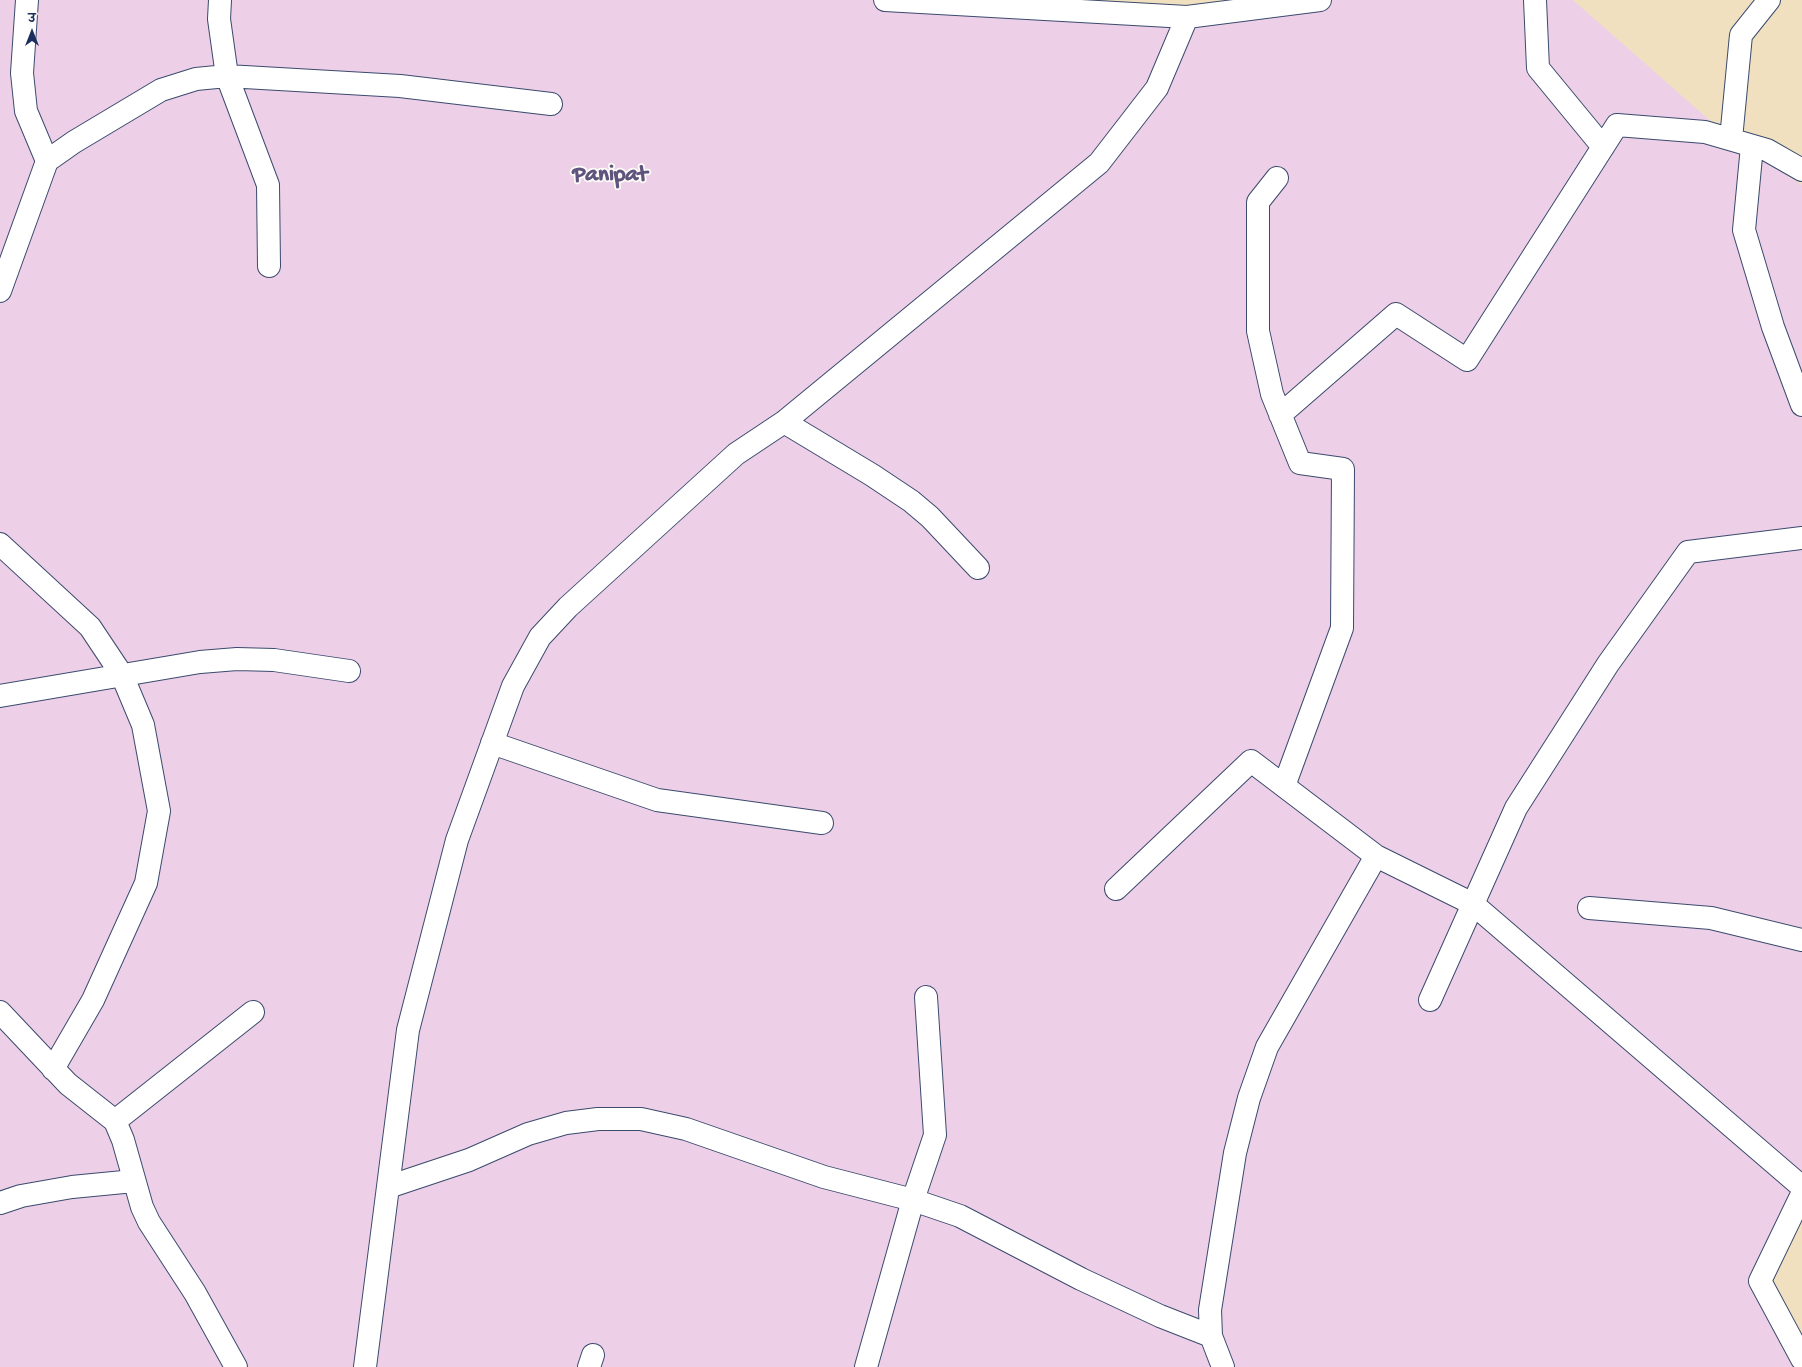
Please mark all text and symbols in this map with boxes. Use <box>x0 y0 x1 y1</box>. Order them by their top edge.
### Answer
north arrow <box>12 12 52 52</box>
text: उ <box>28 14 36 26</box>
district label: Panipat <box>573 162 647 190</box>

